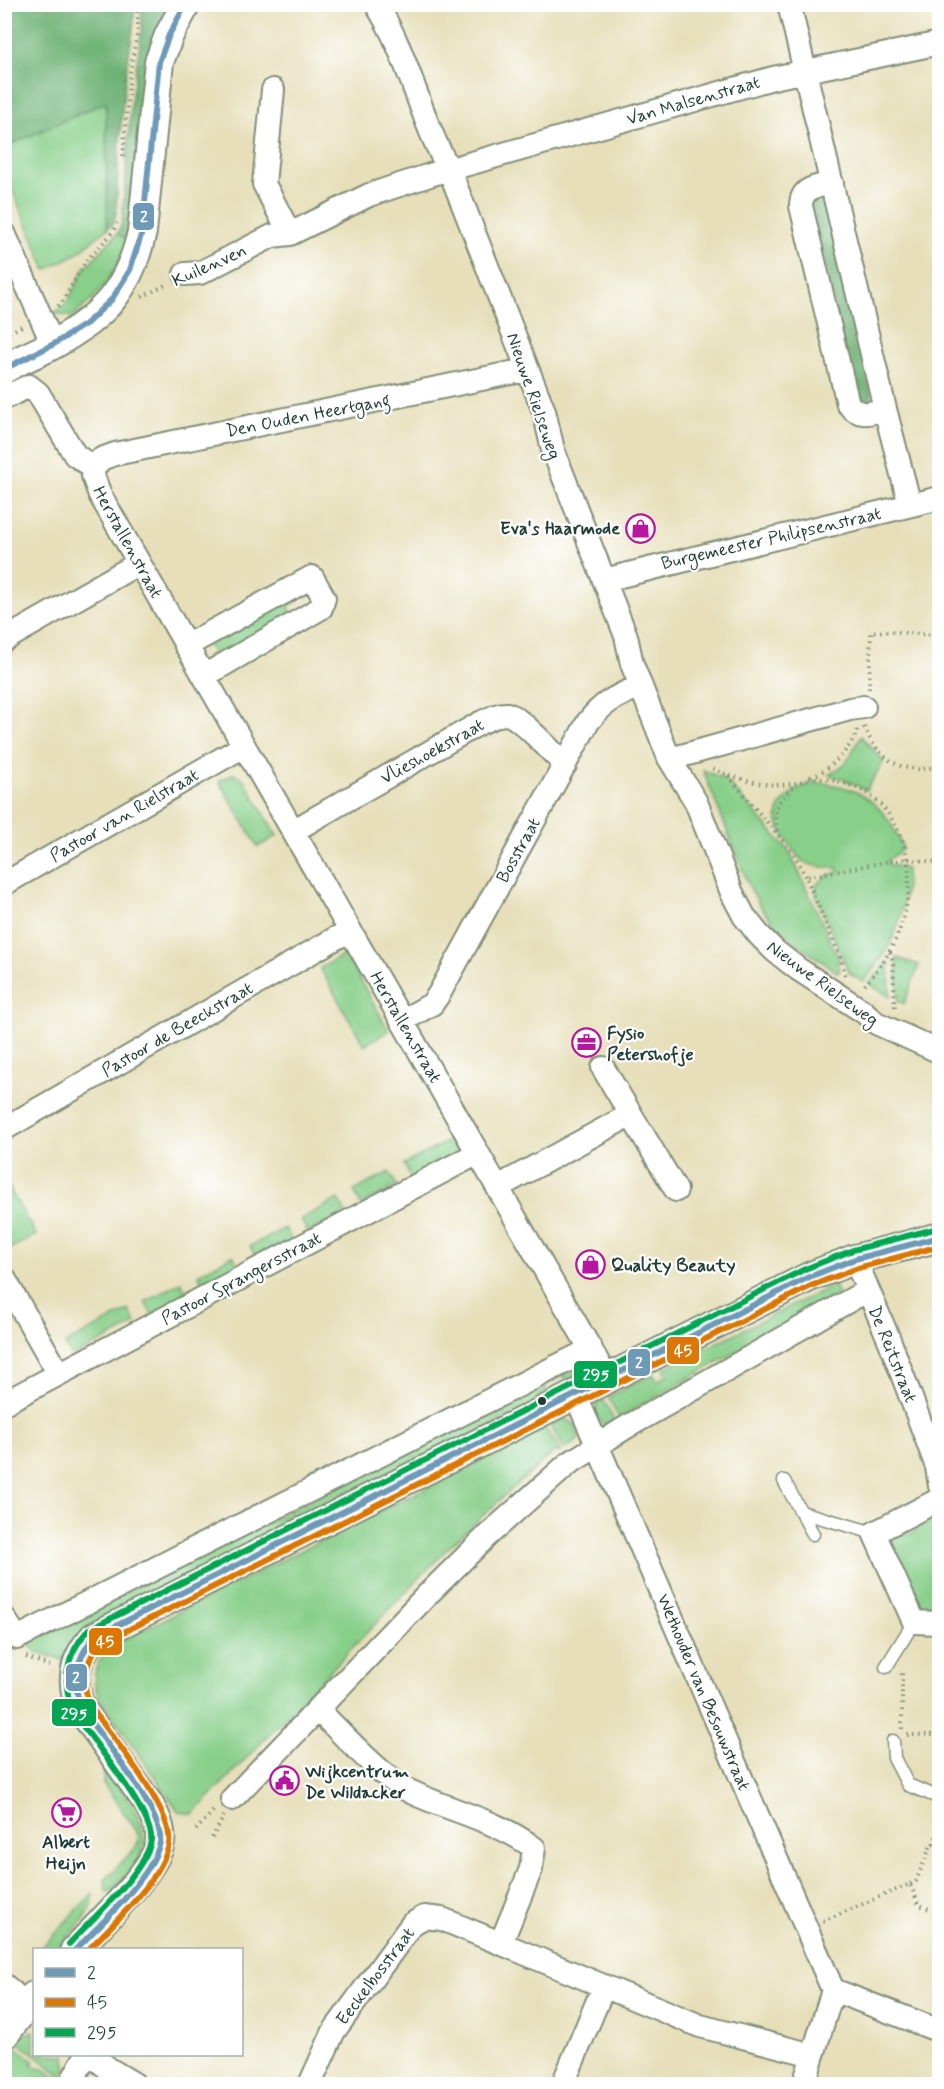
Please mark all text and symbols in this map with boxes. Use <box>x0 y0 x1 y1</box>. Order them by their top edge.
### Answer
street label: Van Malsenstraat <box>624 70 763 131</box>
line badge: 2 <box>132 202 155 231</box>
text: 2 <box>140 207 148 228</box>
street label: Kuilenven <box>168 239 251 293</box>
street label: Nieuwe Rielseweg <box>499 330 566 463</box>
street label: Den Ouden Heertgang <box>224 388 393 446</box>
street label: Herstallenstraat <box>86 482 168 603</box>
street label: Burgemeester Philipsenstraat <box>659 502 884 577</box>
shop icon: Eva's Haarmode <box>625 512 657 544</box>
place label: Eva's Haarmode <box>500 517 620 541</box>
street label: Vlieshoekstraat <box>376 713 489 790</box>
street label: Pastoor van Rielstraat <box>46 763 203 868</box>
street label: Bosstraat <box>491 813 547 887</box>
street label: Nieuwe Rielseweg <box>761 935 883 1033</box>
street label: Herstallenstraat <box>364 967 447 1088</box>
street label: Pastoor de Beeckstraat <box>97 977 258 1083</box>
place label: Fysio Petershofje <box>607 1022 694 1067</box>
office icon: Fysio Petershofje <box>570 1027 602 1059</box>
street label: Pastoor Sprangersstraat <box>157 1226 326 1332</box>
shop icon: Quality Beauty <box>574 1249 606 1281</box>
place label: Quality Beauty <box>611 1254 736 1278</box>
street label: De Reitstraat <box>862 1302 922 1407</box>
line badge: 45 <box>666 1336 700 1365</box>
text: 45 <box>674 1341 692 1362</box>
line badge: 2 <box>627 1348 651 1377</box>
text: 2 <box>635 1353 643 1374</box>
line badge: 295 <box>573 1360 618 1389</box>
text: 295 <box>583 1365 609 1386</box>
unlabelled marker <box>536 1395 548 1407</box>
street label: Wethouder van Besouwstraat <box>651 1590 756 1795</box>
line badge: 45 <box>88 1627 123 1656</box>
text: 45 <box>96 1632 114 1653</box>
line badge: 2 <box>65 1663 88 1692</box>
text: 2 <box>72 1668 80 1689</box>
line badge: 295 <box>51 1698 97 1727</box>
text: 295 <box>61 1704 87 1725</box>
place label: Wijkcentrum De Wildacker <box>304 1760 409 1805</box>
public building icon: Wijkcentrum De Wildacker <box>268 1765 300 1797</box>
supermarket icon: Albert Heijn <box>50 1797 82 1829</box>
place label: Albert Heijn <box>42 1831 90 1876</box>
street label: Eeckelbosstraat <box>331 1922 421 2030</box>
legend <box>33 1948 243 2056</box>
text: 2 <box>87 1961 96 1985</box>
text: 45 <box>87 1991 107 2015</box>
text: 295 <box>87 2021 117 2045</box>

